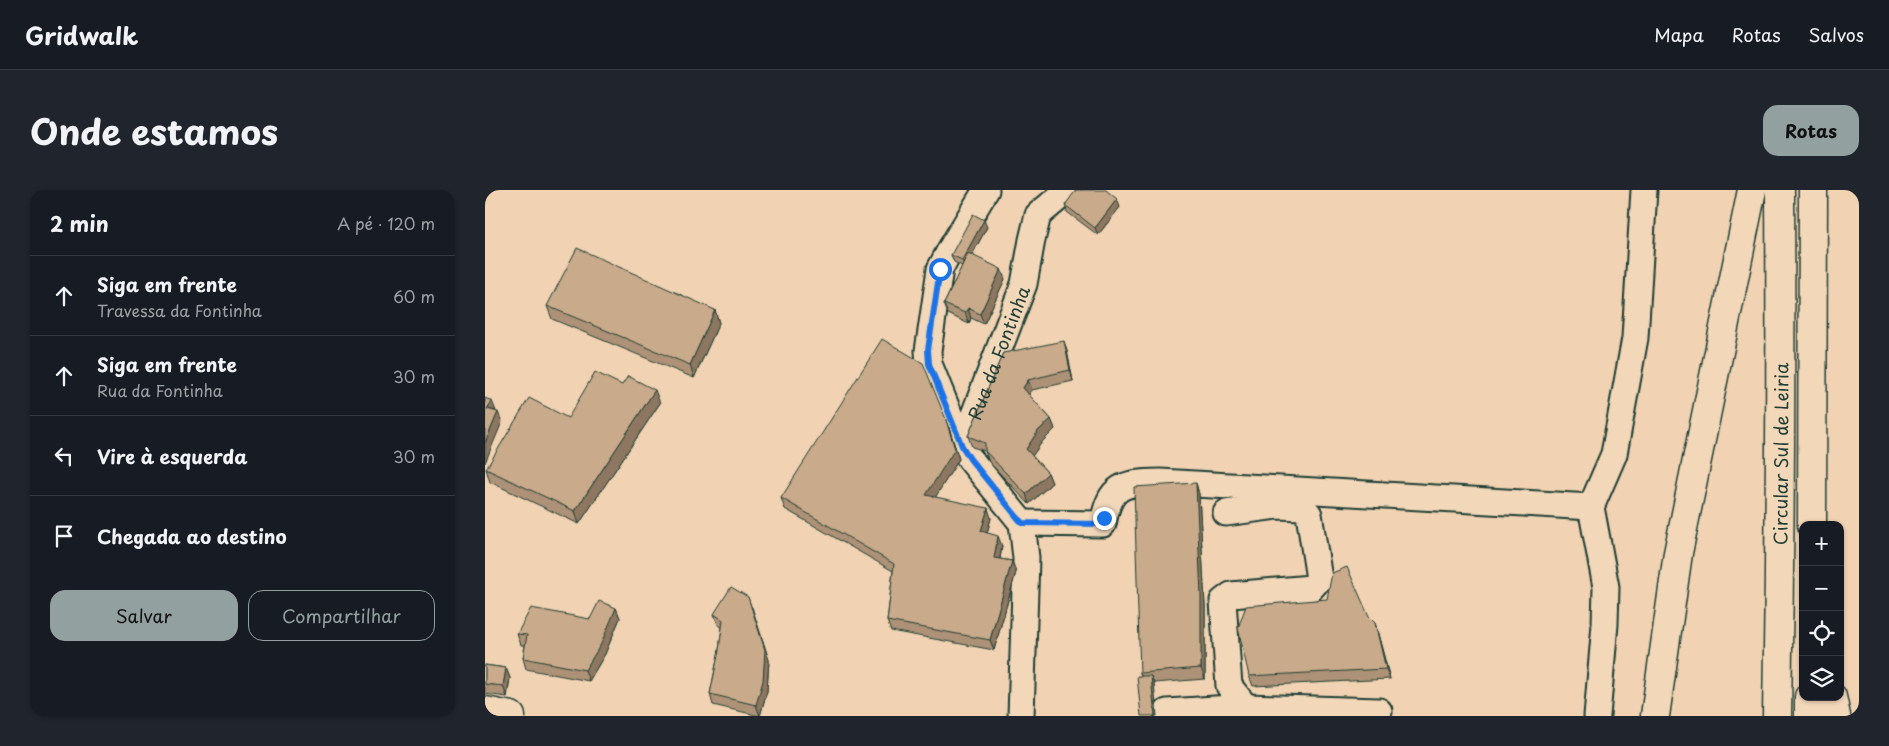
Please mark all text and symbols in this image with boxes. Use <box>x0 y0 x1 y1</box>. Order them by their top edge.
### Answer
text: Gridwalk <box>25 17 138 53</box>
text: Mapa <box>1654 21 1704 48</box>
text: Rotas <box>1732 21 1781 48</box>
text: Salvos <box>1809 21 1864 48</box>
text: Onde estamos <box>30 104 278 157</box>
button: Rotas <box>1763 105 1859 156</box>
text: 2 min <box>50 207 109 239</box>
text: A pé · 120 m <box>337 211 435 235</box>
route start <box>929 258 952 281</box>
text: Siga em frente <box>97 270 237 298</box>
street label: Rua da Fontinha <box>960 281 1036 424</box>
icon: ahead <box>50 282 78 310</box>
text: 60 m <box>393 284 435 308</box>
text: Travessa da Fontinha <box>97 298 262 322</box>
text: Siga em frente <box>97 350 237 378</box>
icon: ahead <box>50 362 78 390</box>
street label: Circular Sul de Leiria <box>1766 362 1794 545</box>
text: 30 m <box>393 364 435 388</box>
text: Rua da Fontinha <box>97 378 223 402</box>
icon: left <box>50 442 78 470</box>
text: Vire à esquerda <box>97 442 248 470</box>
text: 30 m <box>393 444 435 468</box>
route end <box>1093 507 1116 530</box>
map controls <box>1799 521 1844 701</box>
button: + <box>1799 521 1844 566</box>
icon: arrive <box>50 522 78 550</box>
text: Chegada ao destino <box>97 522 287 550</box>
button: − <box>1799 566 1844 611</box>
button: Salvar <box>50 590 238 641</box>
button: Compartilhar <box>248 590 435 641</box>
button: locate <box>1799 611 1844 656</box>
button: layers <box>1799 656 1844 701</box>

